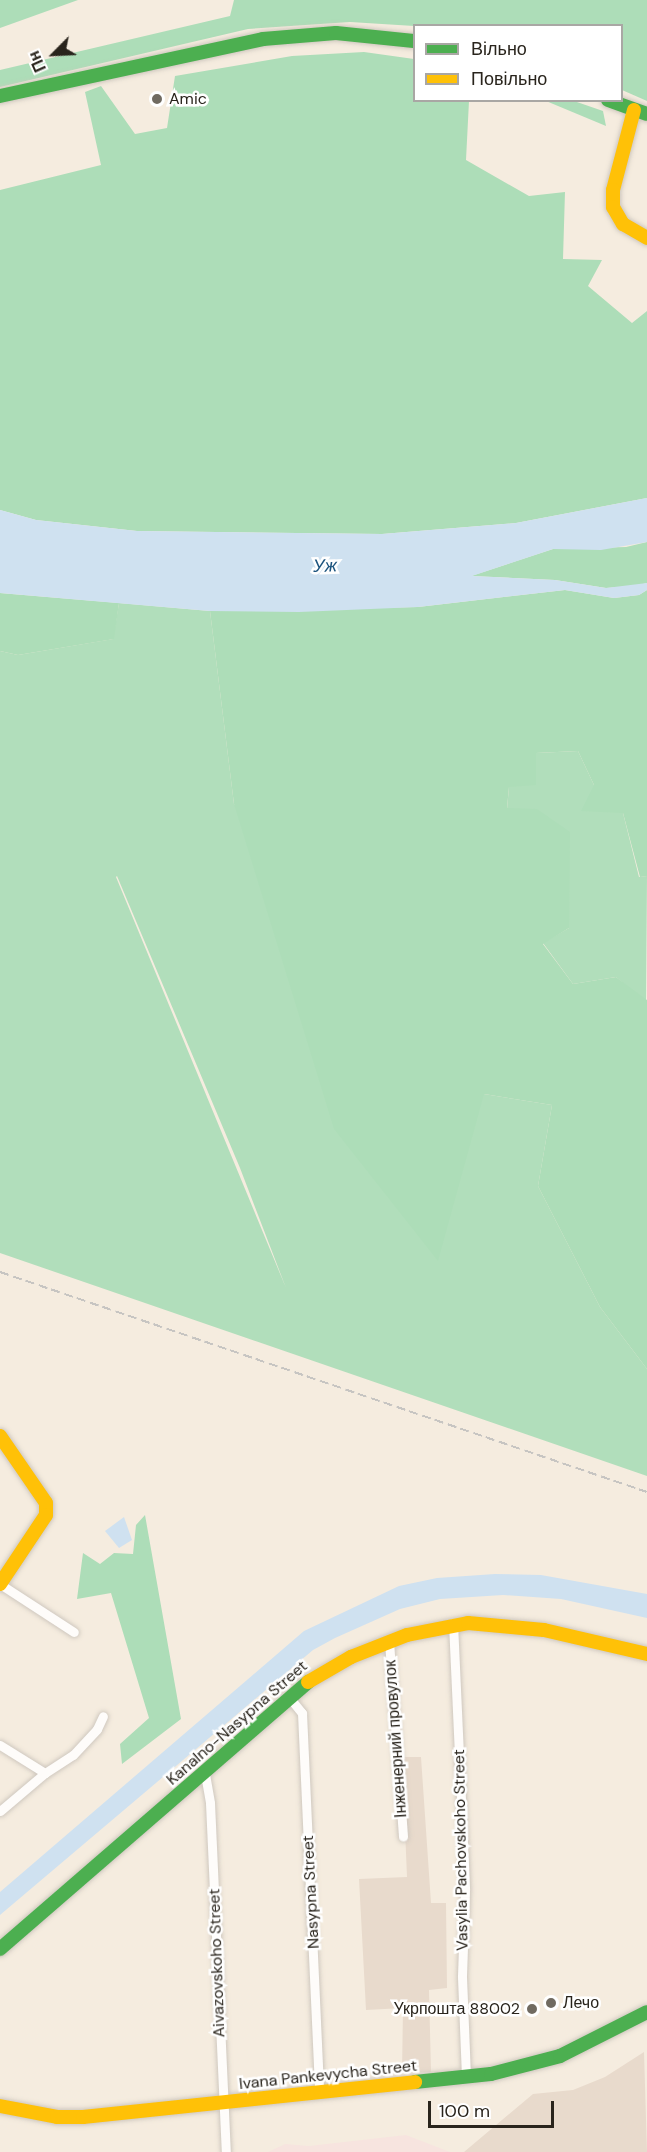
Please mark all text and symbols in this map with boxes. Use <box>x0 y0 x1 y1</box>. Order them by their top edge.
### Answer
north arrow <box>24 24 84 84</box>
legend <box>413 24 623 102</box>
text: Вільно <box>471 37 527 61</box>
text: Пн <box>23 48 51 75</box>
text: Повільно <box>471 67 547 91</box>
place label: Amic <box>169 89 207 109</box>
marker: Amic <box>150 92 164 106</box>
water label: Уж <box>313 555 337 577</box>
street label: Kanalno-Nasypna Street <box>163 1657 311 1789</box>
street label: Інженерний провулок <box>381 1659 411 1819</box>
street label: Vasylia Pachovskoho Street <box>450 1749 472 1951</box>
street label: Nasypna Street <box>298 1835 324 1949</box>
street label: Aivazovskoho Street <box>205 1888 229 2038</box>
place label: Лечо <box>563 1993 599 2013</box>
marker: Лечо <box>544 1996 558 2010</box>
place label: Укрпошта 88002 <box>394 1999 520 2019</box>
marker: Укрпошта 88002 <box>525 2002 539 2016</box>
street label: Ivana Pankevycha Street <box>238 2056 418 2094</box>
scale bar <box>431 2089 557 2127</box>
text: 100 m <box>439 2099 490 2123</box>

